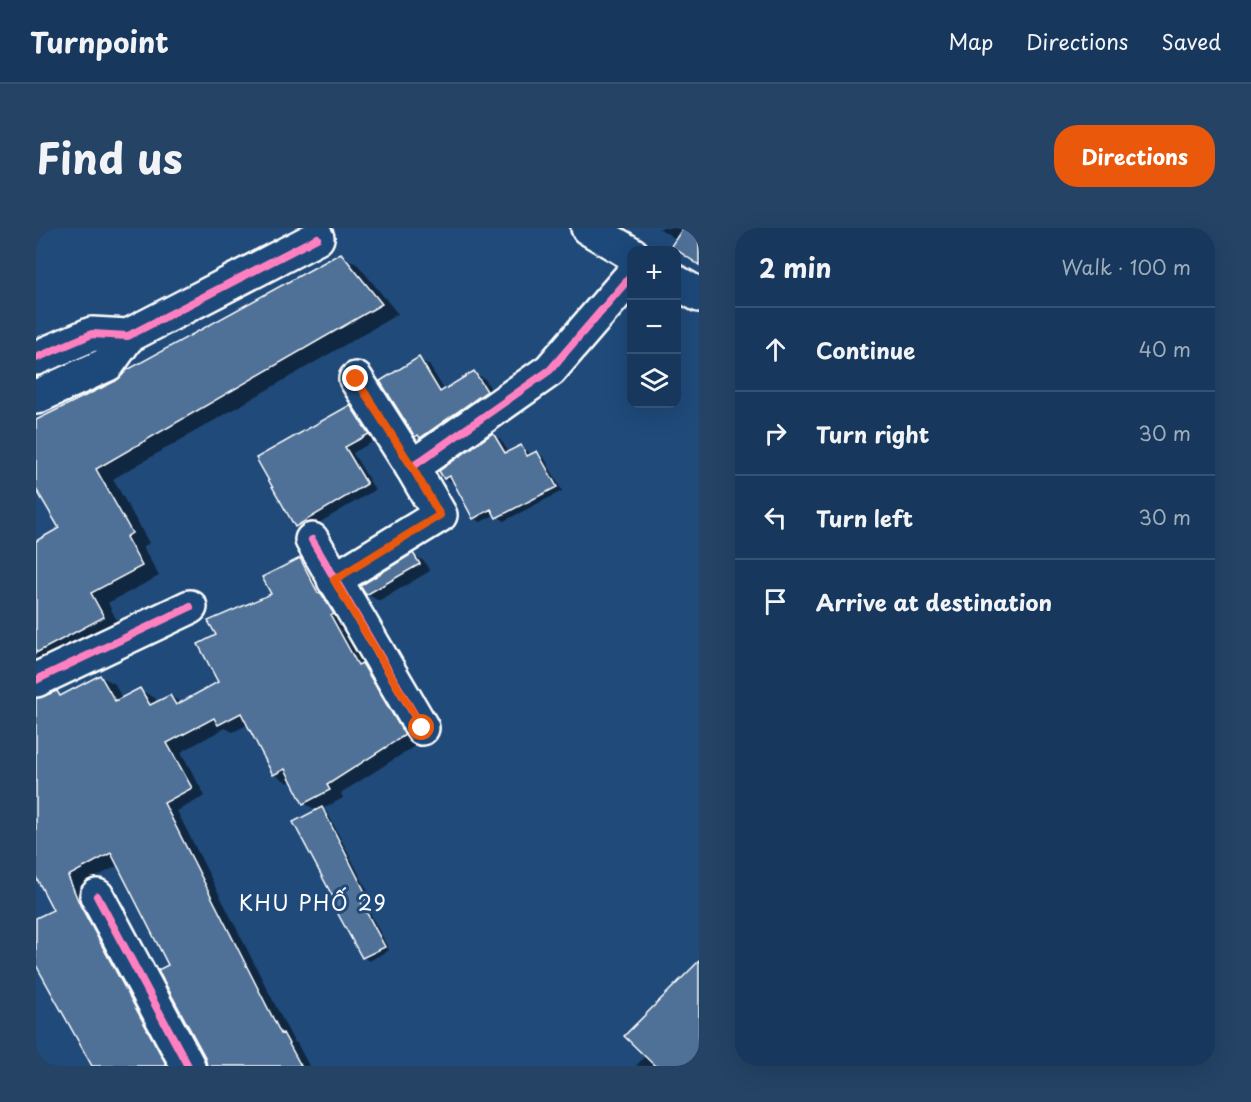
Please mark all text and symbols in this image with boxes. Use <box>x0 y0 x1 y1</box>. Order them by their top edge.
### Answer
text: Turnpoint <box>30 20 169 63</box>
text: Map <box>948 25 993 57</box>
text: Directions <box>1026 25 1128 57</box>
text: Saved <box>1161 25 1221 57</box>
text: Find us <box>36 125 183 188</box>
button: Directions <box>1054 125 1215 187</box>
map controls <box>627 246 681 408</box>
button: + <box>627 246 681 300</box>
text: 2 min <box>759 248 832 287</box>
text: Walk · 100 m <box>1061 252 1191 282</box>
button: − <box>627 300 681 354</box>
icon: ahead <box>759 333 792 366</box>
text: Continue <box>816 333 915 366</box>
text: 40 m <box>1139 334 1191 364</box>
button: layers <box>627 354 681 408</box>
route end <box>342 365 368 391</box>
icon: right <box>759 417 792 450</box>
text: Turn right <box>816 417 929 450</box>
text: 30 m <box>1138 418 1191 448</box>
icon: left <box>759 501 792 534</box>
text: Turn left <box>816 501 913 534</box>
text: 30 m <box>1138 502 1191 532</box>
icon: arrive <box>759 585 792 618</box>
text: Arrive at destination <box>816 585 1052 618</box>
route start <box>408 714 434 740</box>
district label: KHU PHỐ 29 <box>239 886 387 918</box>

